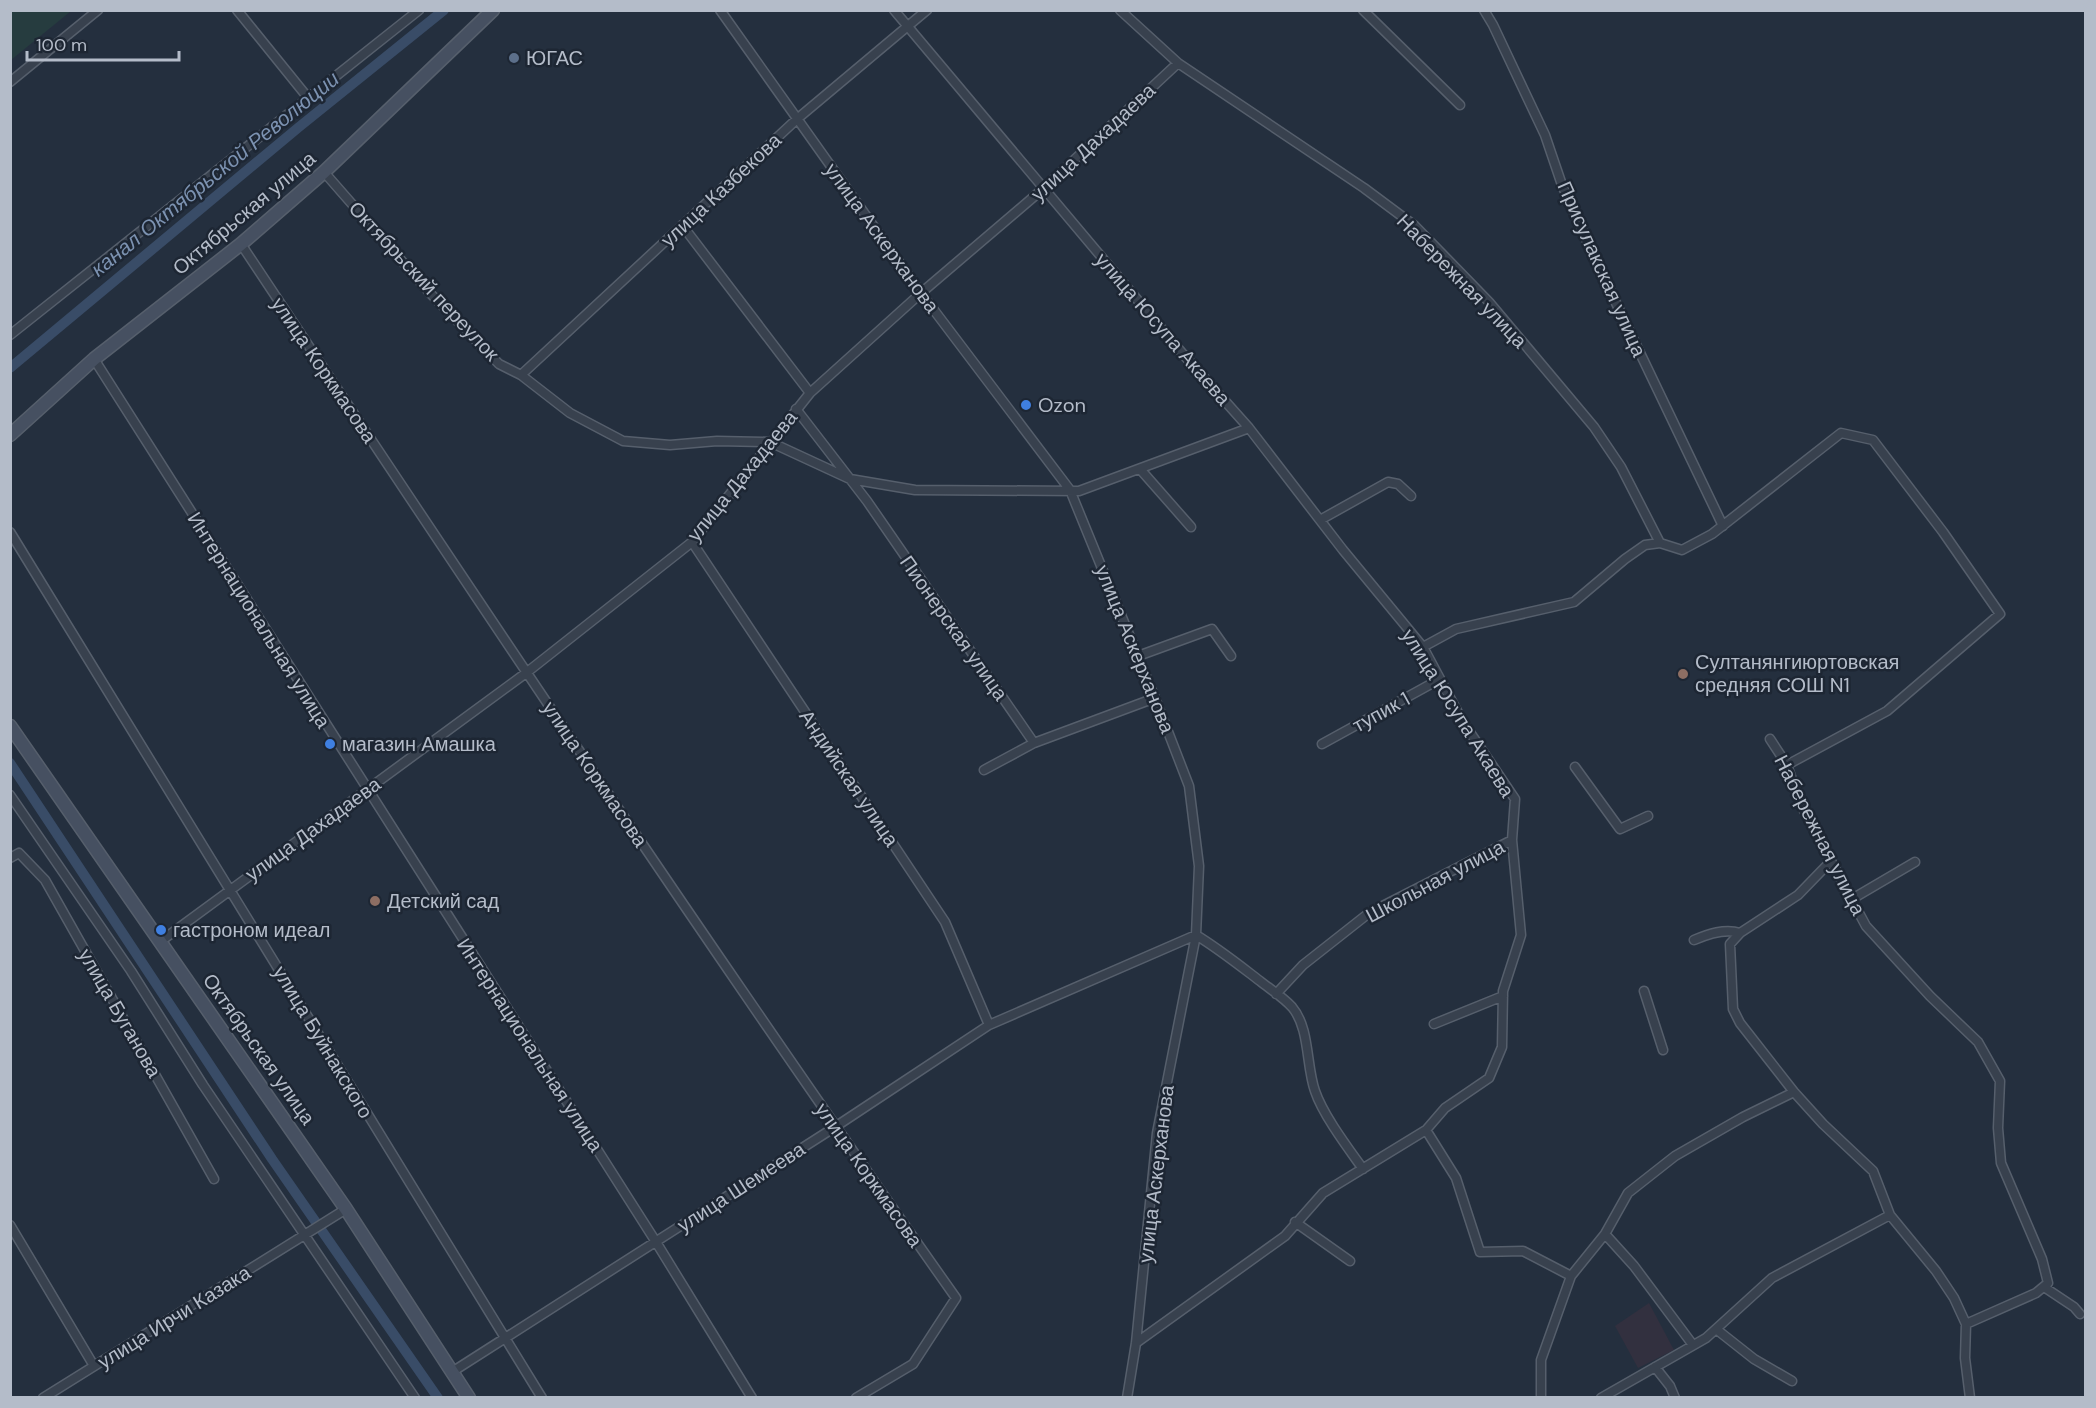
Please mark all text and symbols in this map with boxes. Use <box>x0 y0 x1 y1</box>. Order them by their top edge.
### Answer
scale bar <box>27 24 178 62</box>
text: 100 m <box>36 33 87 57</box>
place label: ЮГАС <box>526 45 583 71</box>
marker: ЮГАС <box>507 51 521 65</box>
water label: канал Октябрьской Революции <box>85 65 345 283</box>
street label: улица Дахадаева <box>1025 77 1161 207</box>
street label: улица Казбекова <box>655 127 787 253</box>
street label: Октябрьская улица <box>167 145 322 280</box>
street label: улица Аскерханова <box>819 158 946 319</box>
street label: Присулакская улица <box>1552 177 1653 362</box>
street label: Октябрьский переулок <box>343 196 505 367</box>
street label: Набережная улица <box>1391 208 1533 354</box>
street label: улица Юсупа Акаева <box>1090 247 1237 411</box>
street label: улица Коркмасова <box>265 292 383 449</box>
place label: Ozon <box>1038 392 1086 418</box>
marker: Ozon <box>1019 398 1033 412</box>
street label: улица Дахадаева <box>681 404 803 547</box>
street label: Интернациональная улица <box>182 507 337 734</box>
street label: Пионерская улица <box>894 550 1014 706</box>
street label: улица Аскерханова <box>1089 561 1181 738</box>
street label: улица Юсупа Акаева <box>1396 624 1521 803</box>
place label: Султанянгиюртовская средняя СОШ N1 <box>1695 649 1899 698</box>
marker: Султанянгиюртовская средняя СОШ N1 <box>1676 667 1690 681</box>
street label: тупик 1 <box>1348 686 1414 738</box>
street label: улица Коркмасова <box>536 696 654 853</box>
street label: Андийская улица <box>794 704 905 852</box>
place label: магазин Амашка <box>342 731 497 757</box>
marker: магазин Амашка <box>323 737 337 751</box>
street label: Набережная улица <box>1768 750 1872 920</box>
street label: улица Дахадаева <box>240 771 387 887</box>
street label: Школьная улица <box>1361 833 1510 928</box>
place label: Детский сад <box>387 888 499 914</box>
marker: Детский сад <box>368 894 382 908</box>
place label: гастроном идеал <box>173 917 330 943</box>
marker: гастроном идеал <box>154 923 168 937</box>
street label: Интернациональная улица <box>451 933 609 1158</box>
street label: улица Буганова <box>73 944 168 1083</box>
street label: улица Буйнакского <box>267 961 379 1123</box>
street label: Октябрьская улица <box>197 968 321 1130</box>
street label: улица Аскерханова <box>1132 1083 1180 1265</box>
street label: улица Коркмасова <box>809 1098 929 1253</box>
street label: улица Шемеева <box>672 1136 811 1238</box>
street label: улица Ирчи Казака <box>93 1259 256 1375</box>

